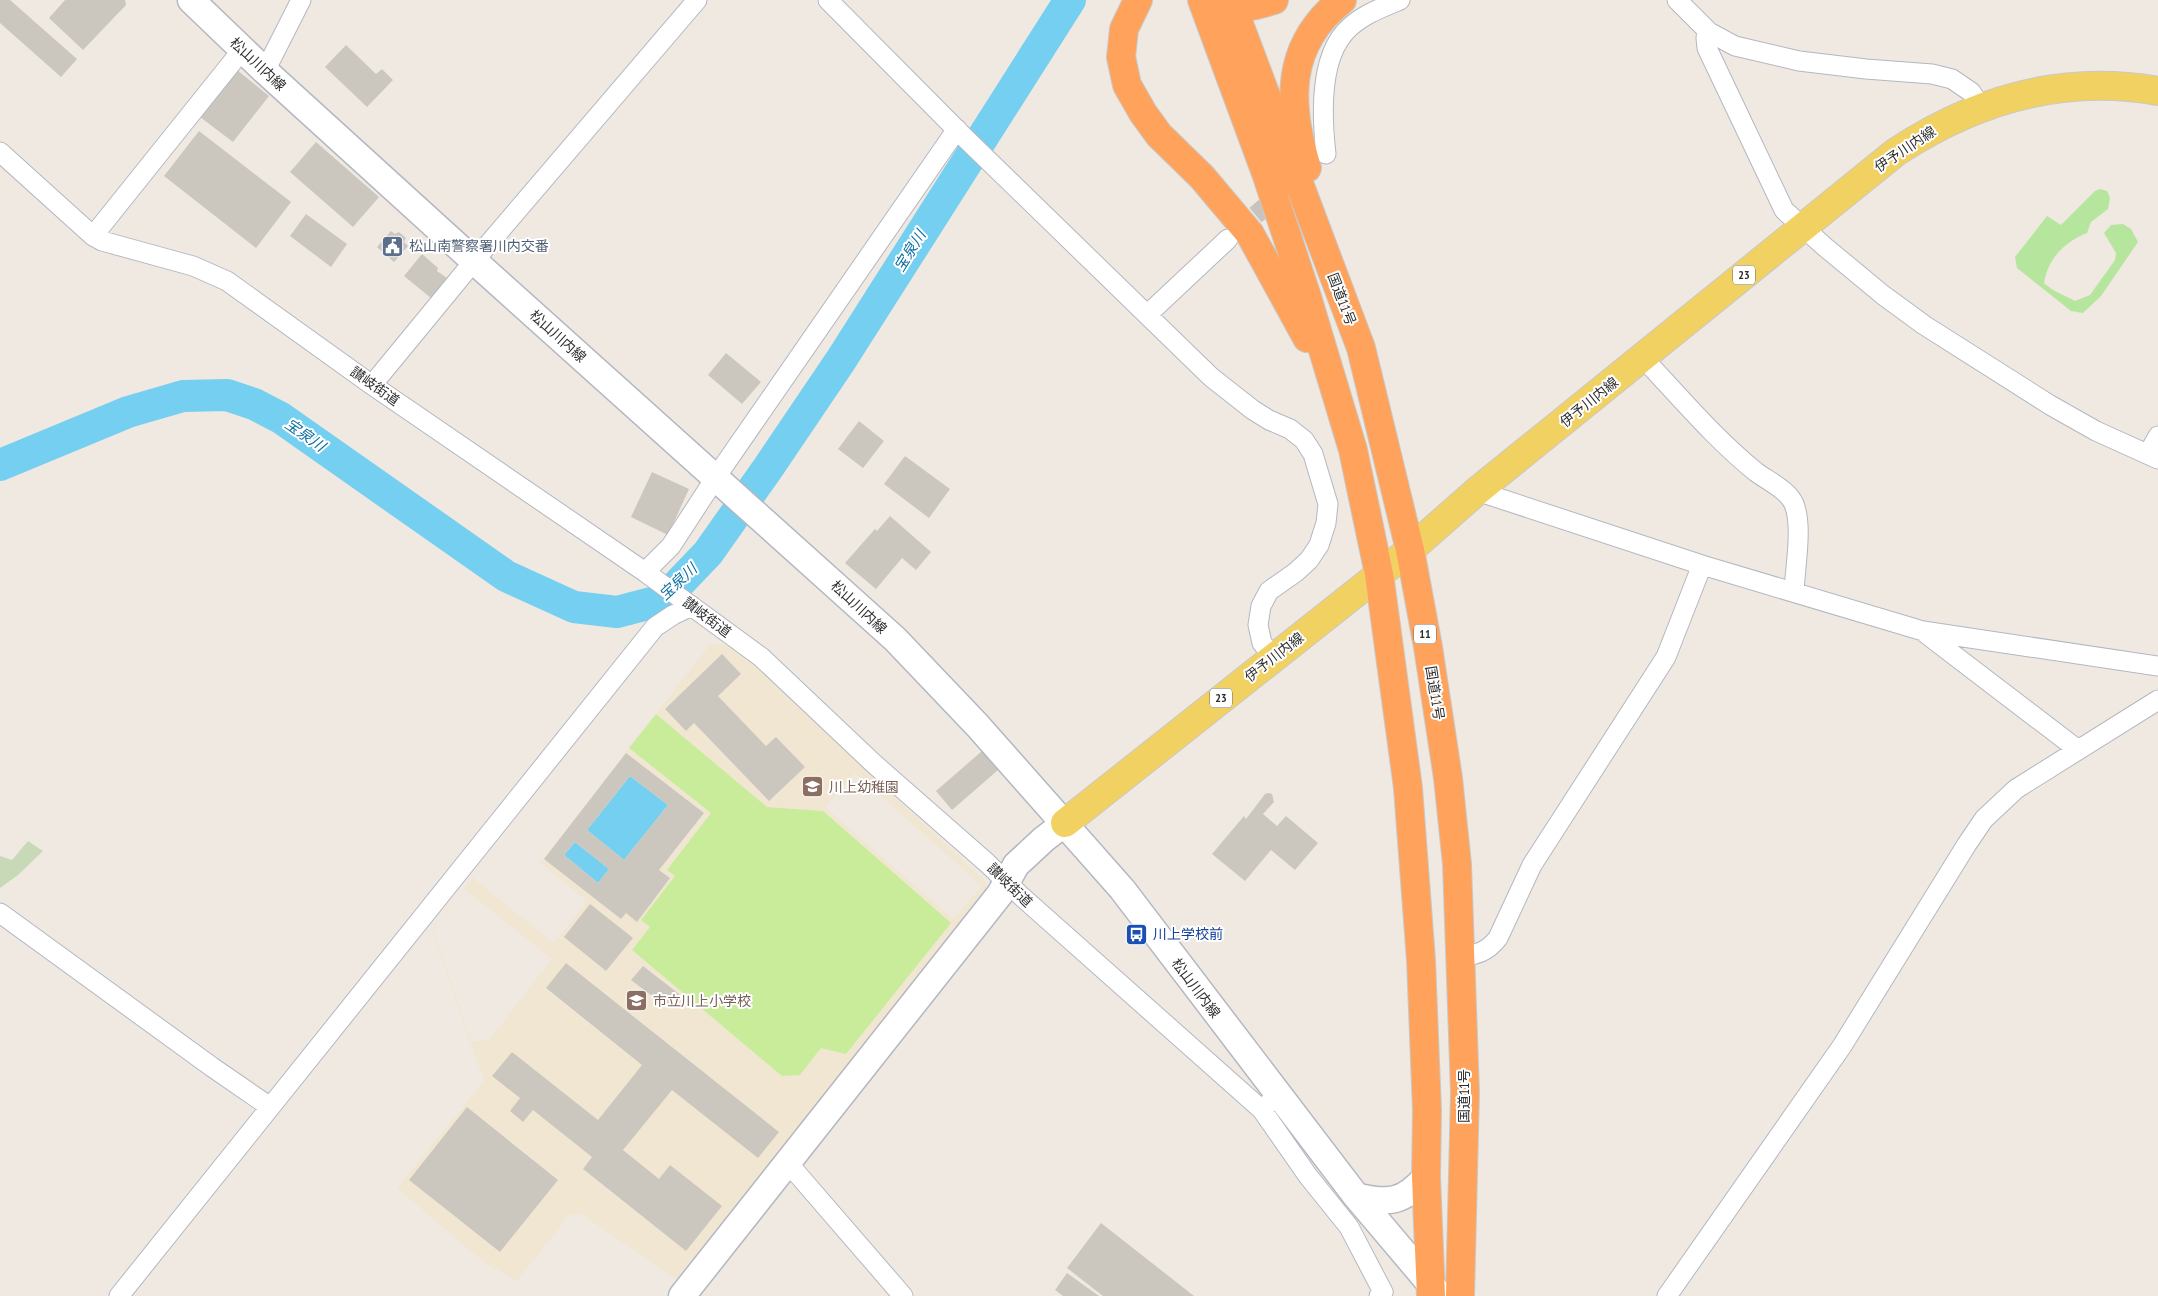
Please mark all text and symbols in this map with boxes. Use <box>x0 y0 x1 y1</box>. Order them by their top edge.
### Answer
street label: 松山川内線 <box>226 34 290 94</box>
street label: 伊予川内線 <box>1871 122 1939 176</box>
water label: 宝泉川 <box>890 225 931 275</box>
public building icon: 松山南警察署川内交番 <box>381 234 405 258</box>
place label: 松山南警察署川内交番 <box>409 237 549 255</box>
road number: 23 <box>1733 266 1755 284</box>
street label: 国道11号 <box>1324 270 1360 328</box>
street label: 松山川内線 <box>526 306 590 366</box>
street label: 讃岐街道 <box>347 363 403 409</box>
street label: 伊予川内線 <box>1556 373 1622 431</box>
water label: 宝泉川 <box>281 414 331 456</box>
water label: 宝泉川 <box>655 558 702 604</box>
street label: 松山川内線 <box>827 577 891 637</box>
street label: 讃岐街道 <box>679 593 735 641</box>
road number: 11 <box>1414 624 1436 644</box>
street label: 伊予川内線 <box>1241 628 1307 686</box>
street label: 国道11号 <box>1422 665 1448 721</box>
road number: 23 <box>1210 688 1232 708</box>
school or university icon: 川上幼稚園 <box>801 775 825 799</box>
place label: 川上幼稚園 <box>829 778 899 796</box>
street label: 讃岐街道 <box>984 859 1036 911</box>
bus stop icon: 川上学校前 <box>1125 922 1149 946</box>
place label: 川上学校前 <box>1153 925 1223 943</box>
street label: 松山川内線 <box>1168 955 1224 1021</box>
school or university icon: 市立川上小学校 <box>625 989 649 1013</box>
place label: 市立川上小学校 <box>653 992 751 1010</box>
street label: 国道11号 <box>1455 1069 1473 1123</box>

